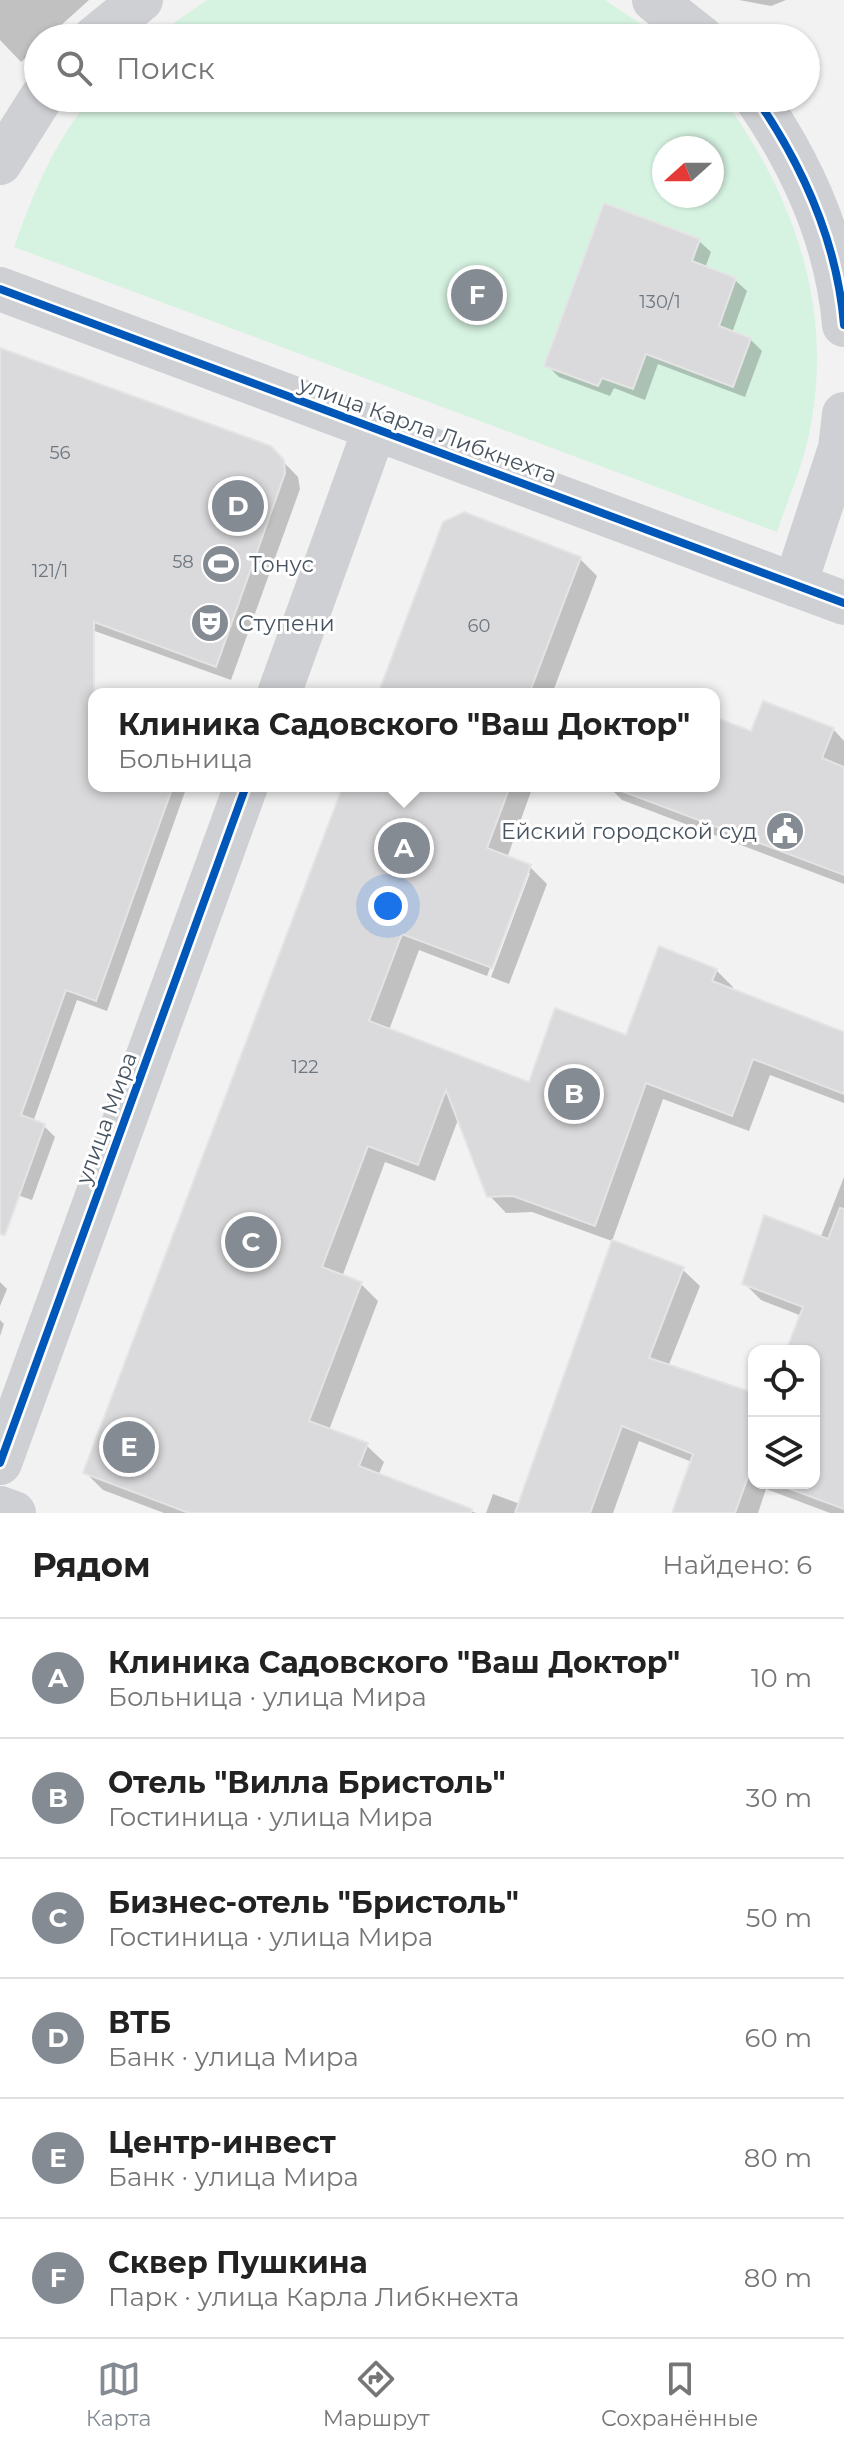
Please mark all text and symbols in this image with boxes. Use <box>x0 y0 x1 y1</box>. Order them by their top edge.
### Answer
search box <box>24 24 820 112</box>
icon: search <box>52 46 96 90</box>
text: Поиск <box>116 50 215 87</box>
north arrow <box>652 136 724 208</box>
pin: F <box>451 265 503 325</box>
house number: 130/1 <box>639 291 681 313</box>
street label: улица Карла Либкнехта <box>294 370 560 489</box>
house number: 56 <box>49 442 71 464</box>
pin: D <box>212 476 264 536</box>
sports icon: Тонус <box>200 543 242 585</box>
house number: 58 <box>172 551 194 573</box>
place label: Тонус <box>249 551 314 578</box>
house number: 121/1 <box>32 560 68 582</box>
theatre icon: Ступени <box>189 602 231 644</box>
place label: Ступени <box>238 610 335 637</box>
house number: 60 <box>468 615 490 637</box>
popup <box>88 688 720 792</box>
text: Клиника Садовского "Ваш Доктор" <box>118 706 690 743</box>
text: Больница <box>118 743 253 775</box>
public building icon: Ейский городской суд <box>764 810 806 852</box>
pin: A <box>378 818 430 878</box>
place label: Ейский городской суд <box>501 818 757 845</box>
your location <box>368 886 408 926</box>
street label: улица Мира <box>70 1048 143 1189</box>
house number: 122 <box>292 1056 318 1078</box>
pin: B <box>548 1064 600 1124</box>
pin: C <box>225 1212 277 1272</box>
map controls <box>748 1345 820 1489</box>
button: locate <box>748 1345 820 1417</box>
pin: E <box>103 1417 155 1477</box>
button: layers <box>748 1417 820 1489</box>
text: Рядом <box>32 1544 151 1586</box>
text: Найдено: 6 <box>662 1549 812 1581</box>
text: Клиника Садовского "Ваш Доктор" <box>108 1644 680 1681</box>
text: A <box>48 1662 68 1694</box>
text: 10 m <box>751 1662 812 1694</box>
text: Больница · улица Мира <box>108 1681 427 1713</box>
text: Отель "Вилла Бристоль" <box>108 1764 506 1801</box>
text: B <box>48 1782 68 1814</box>
text: 30 m <box>746 1782 812 1814</box>
text: Гостиница · улица Мира <box>108 1801 433 1833</box>
text: Бизнес-отель "Бристоль" <box>108 1884 519 1921</box>
text: C <box>49 1902 67 1934</box>
text: 50 m <box>746 1902 812 1934</box>
text: Гостиница · улица Мира <box>108 1921 433 1953</box>
text: ВТБ <box>108 2004 171 2041</box>
text: D <box>47 2022 69 2054</box>
text: 60 m <box>745 2022 812 2054</box>
text: Банк · улица Мира <box>108 2041 359 2073</box>
text: Центр-инвест <box>108 2124 336 2161</box>
text: E <box>49 2142 67 2174</box>
text: 80 m <box>744 2142 812 2174</box>
text: Банк · улица Мира <box>108 2161 359 2193</box>
text: Сквер Пушкина <box>108 2244 368 2281</box>
text: F <box>50 2262 66 2294</box>
text: 80 m <box>744 2262 812 2294</box>
text: Парк · улица Карла Либкнехта <box>108 2281 519 2313</box>
tab: Карта <box>86 2357 151 2432</box>
tab: Маршрут <box>323 2357 430 2432</box>
tab: Сохранённые <box>601 2357 758 2432</box>

